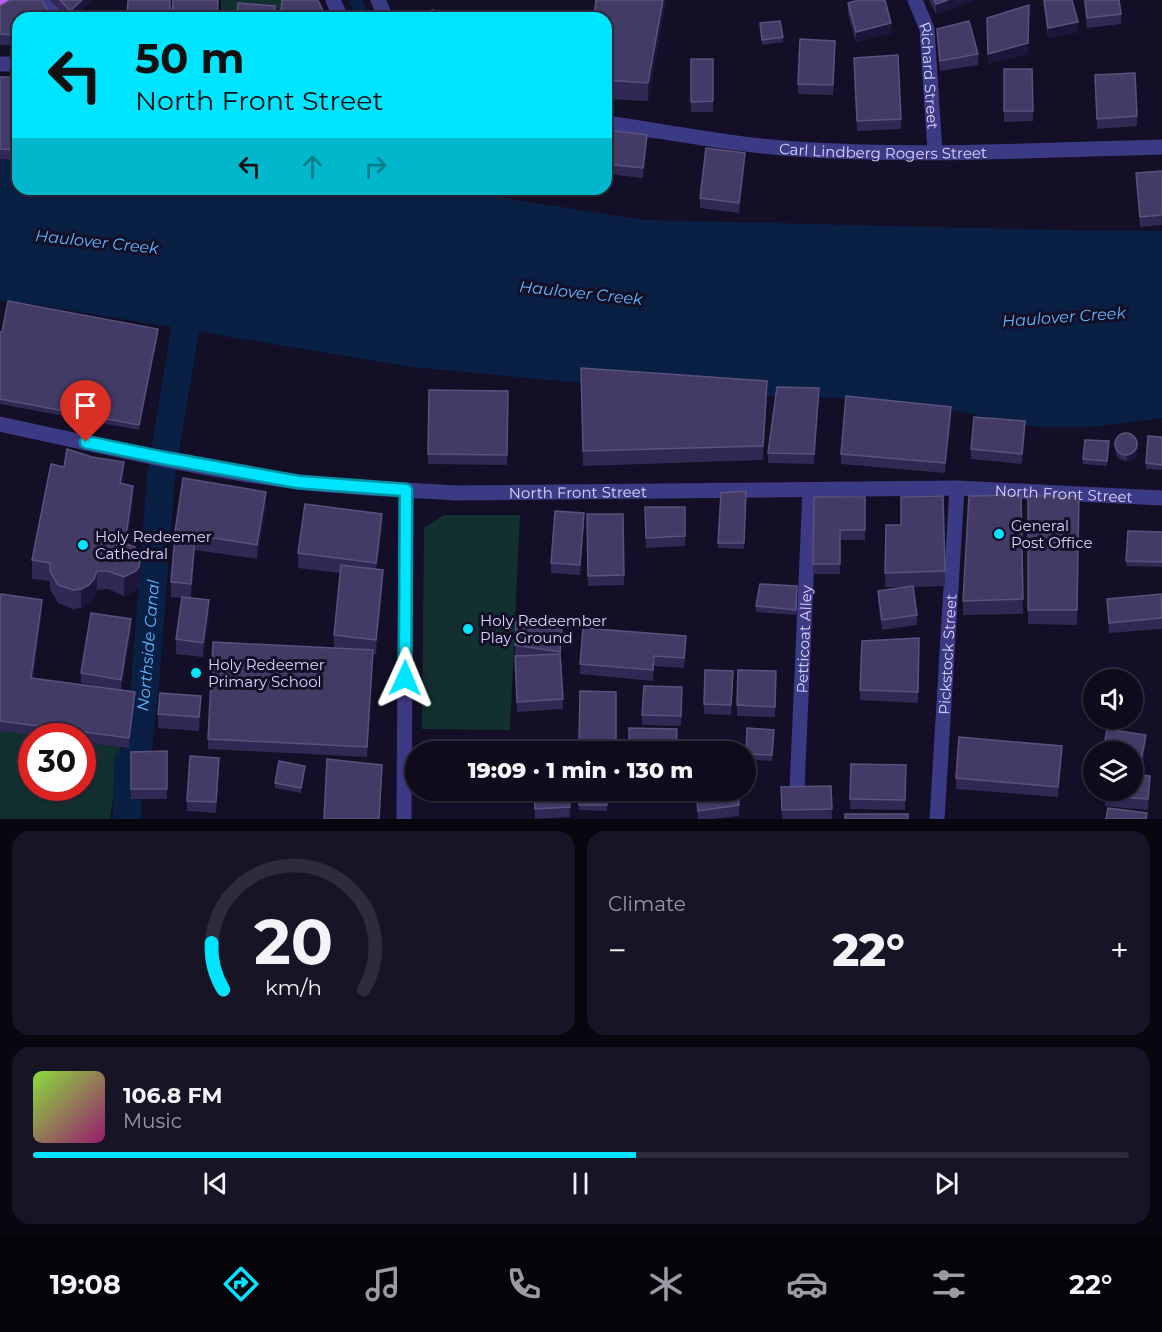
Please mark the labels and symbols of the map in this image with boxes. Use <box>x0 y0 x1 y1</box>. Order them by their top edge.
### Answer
street label: Richard Street <box>915 19 943 130</box>
street label: Carl Lindberg Rogers Street <box>779 138 987 162</box>
water label: Haulover Creek <box>34 226 161 258</box>
water label: Haulover Creek <box>518 277 645 309</box>
water label: Haulover Creek <box>1002 303 1128 331</box>
pin <box>60 380 111 442</box>
street label: North Front Street <box>994 480 1133 506</box>
street label: North Front Street <box>509 482 647 502</box>
place label: General Post Office <box>1011 516 1093 552</box>
place label: Holy Redeemer Cathedral <box>95 527 212 563</box>
marker: General Post Office <box>992 527 1006 541</box>
marker: Holy Redeemer Cathedral <box>76 538 90 552</box>
water label: Northside Canal <box>133 578 163 712</box>
street label: Petticoat Alley <box>792 584 815 694</box>
street label: Pickstock Street <box>934 593 960 715</box>
place label: Holy Redeember Play Ground <box>480 611 607 647</box>
marker: Holy Redeember Play Ground <box>461 622 475 636</box>
position arrow <box>373 646 437 710</box>
place label: Holy Redeemer Primary School <box>208 655 325 691</box>
marker: Holy Redeemer Primary School <box>189 666 203 680</box>
speed limit sign: 30 <box>18 723 96 801</box>

